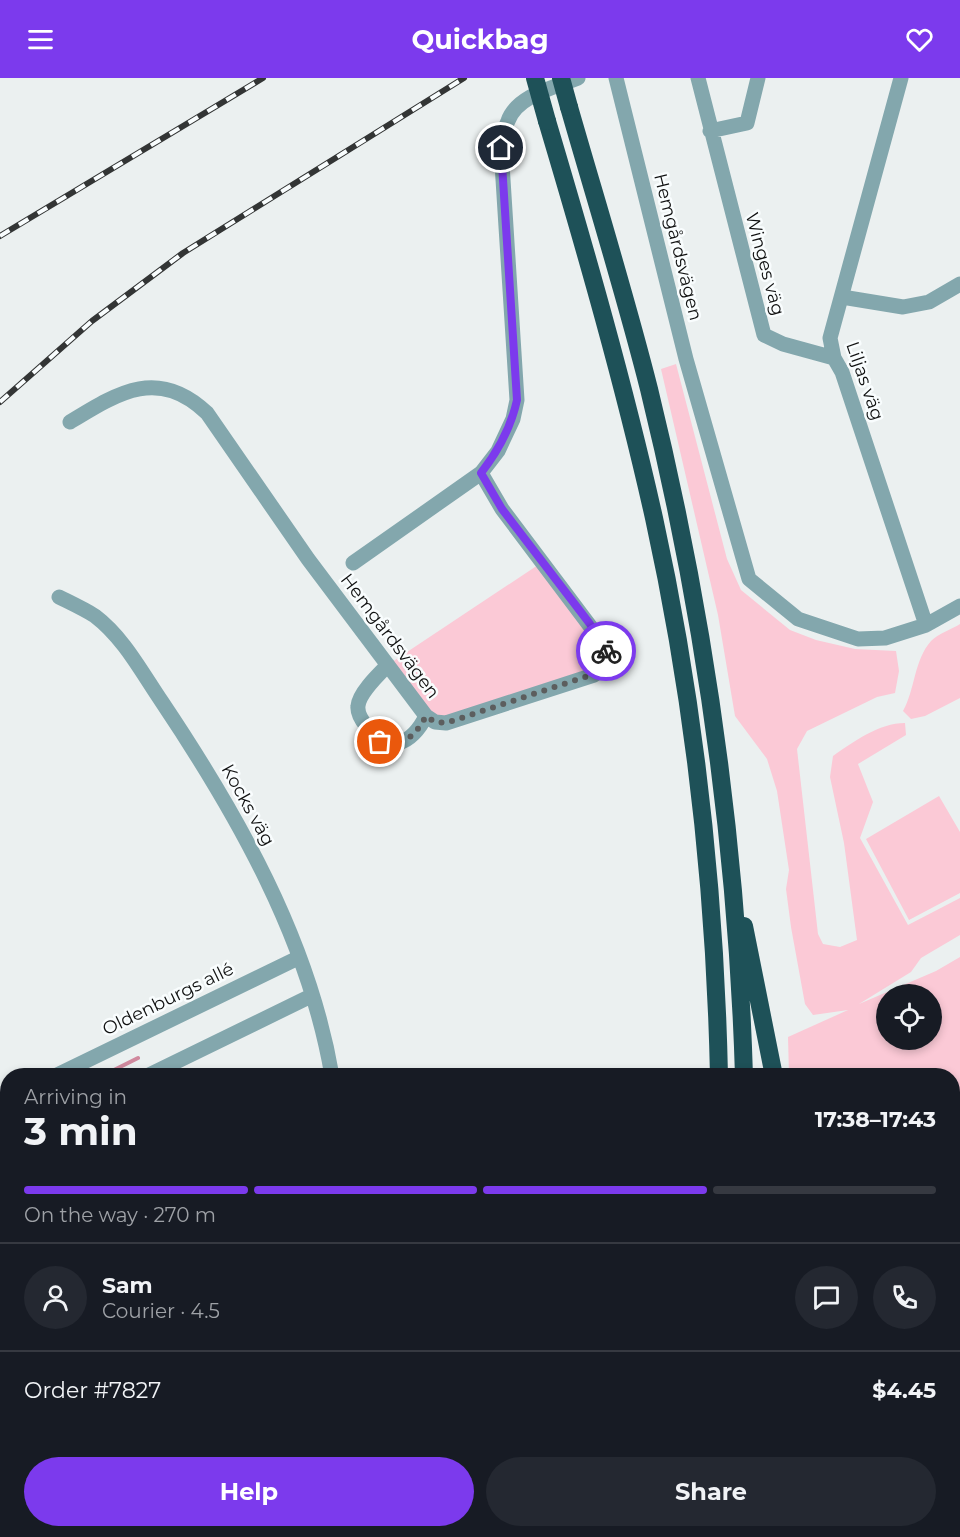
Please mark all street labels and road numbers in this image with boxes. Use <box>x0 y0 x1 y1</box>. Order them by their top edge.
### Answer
street label: Hemgårdsvägen <box>649 171 707 323</box>
street label: Winges väg <box>741 210 789 318</box>
street label: Liljas väg <box>841 339 889 423</box>
street label: Hemgårdsvägen <box>336 569 444 703</box>
street label: Kocks väg <box>217 760 279 850</box>
street label: Oldenburgs allé <box>99 958 237 1040</box>

